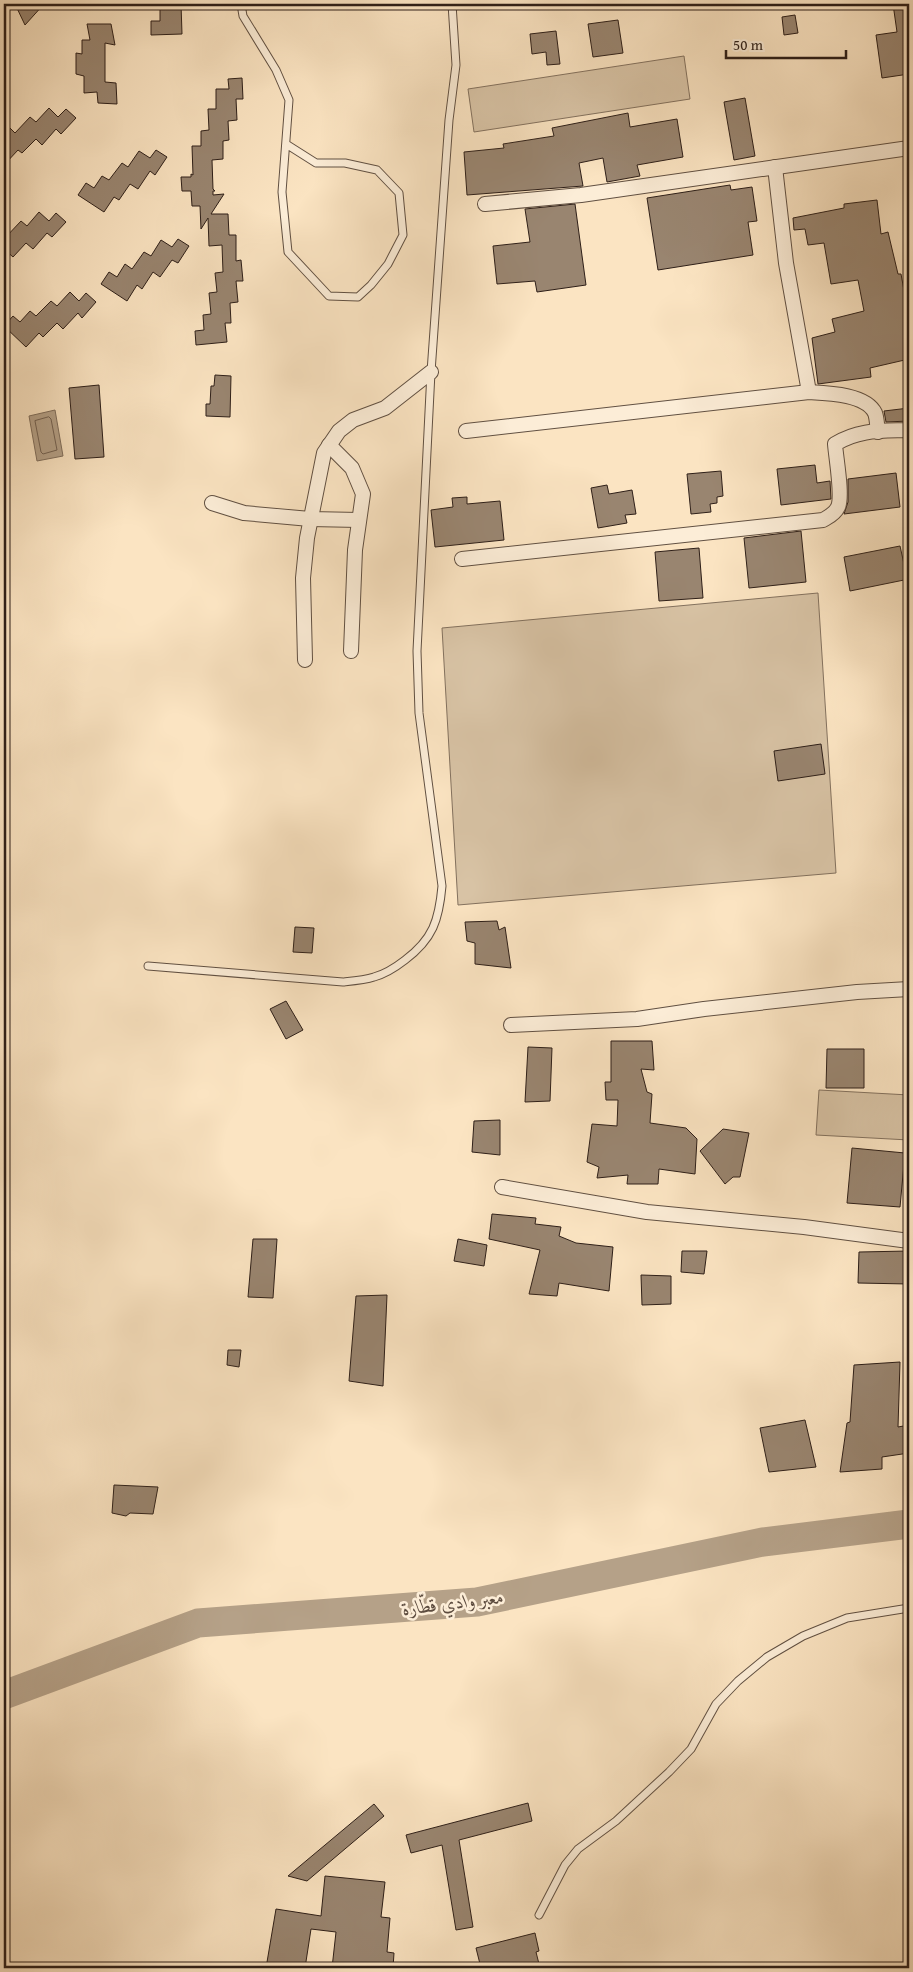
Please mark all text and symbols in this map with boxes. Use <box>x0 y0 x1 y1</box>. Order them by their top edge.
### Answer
scale bar <box>726 28 846 60</box>
text: 50 m <box>733 34 764 55</box>
water label: معبر وادي قطّارة <box>400 1582 506 1624</box>

